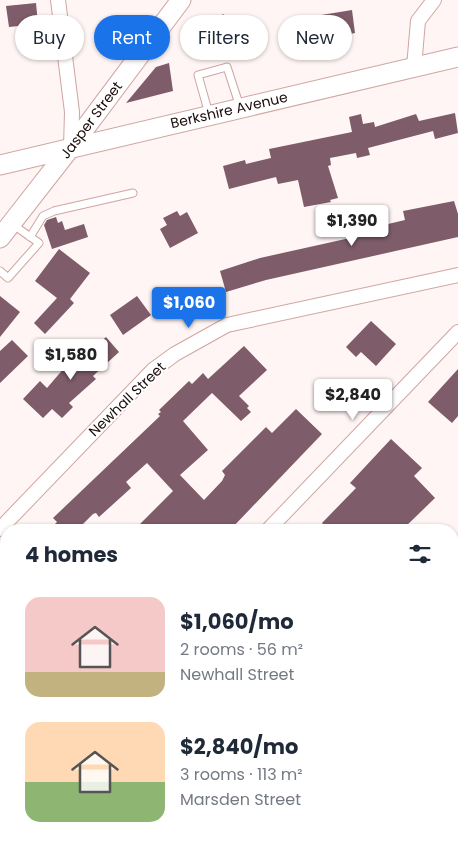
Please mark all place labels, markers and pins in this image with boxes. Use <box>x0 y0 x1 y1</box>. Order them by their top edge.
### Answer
pin: $1,390 <box>311 204 393 247</box>
pin: $1,060 <box>148 286 230 329</box>
pin: $1,580 <box>30 338 112 381</box>
pin: $2,840 <box>312 378 394 421</box>

